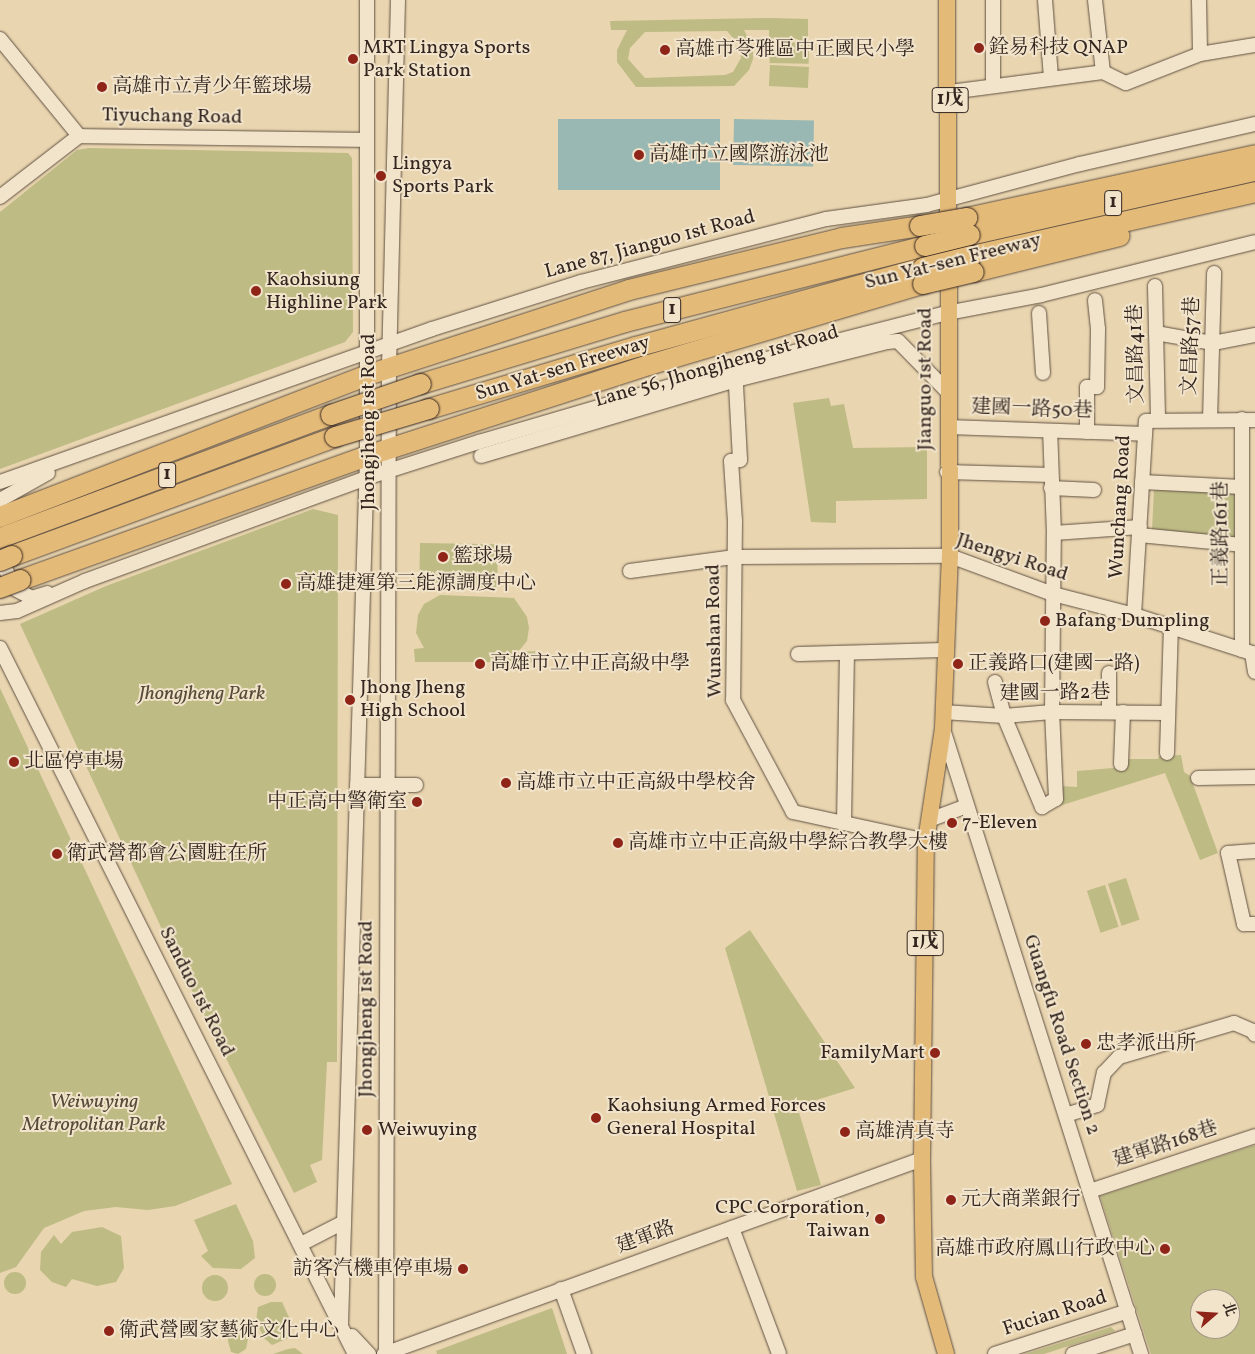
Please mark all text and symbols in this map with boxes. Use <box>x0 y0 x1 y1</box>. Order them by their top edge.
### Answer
place label: MRT Lingya Sports Park Station <box>363 36 531 83</box>
place label: 銓易科技 QNAP <box>989 36 1128 60</box>
place label: 高雄市苓雅區中正國民小學 <box>675 38 915 62</box>
marker: 銓易科技 QNAP <box>973 42 985 54</box>
marker: 高雄市苓雅區中正國民小學 <box>659 44 671 56</box>
marker: MRT Lingya Sports Park Station <box>347 53 359 65</box>
place label: 高雄市立青少年籃球場 <box>112 75 312 99</box>
marker: 高雄市立青少年籃球場 <box>96 81 108 93</box>
road number: 1戊 <box>931 84 969 116</box>
street label: Tiyuchang Road <box>102 104 242 130</box>
place label: 高雄市立國際游泳池 <box>649 143 829 167</box>
marker: 高雄市立國際游泳池 <box>633 149 645 161</box>
place label: Lingya Sports Park <box>392 153 494 200</box>
marker: Lingya Sports Park <box>374 169 388 183</box>
road number: 1 <box>1103 187 1123 220</box>
street label: Lane 87, Jianguo 1st Road <box>542 205 758 285</box>
street label: Sun Yat-sen Freeway <box>862 228 1044 296</box>
place label: Kaohsiung Highline Park <box>266 268 387 315</box>
marker: Kaohsiung Highline Park <box>250 285 262 297</box>
road number: 1 <box>662 294 682 326</box>
street label: 文昌路57巷 <box>1178 296 1206 396</box>
street label: 文昌路41巷 <box>1124 304 1150 404</box>
street label: Jianguo 1st Road <box>914 307 938 451</box>
street label: Lane 56, Jhongjheng 1st Road <box>592 321 842 413</box>
street label: Sun Yat-sen Freeway <box>473 331 653 407</box>
street label: Jhongjheng 1st Road <box>357 333 381 511</box>
street label: 建國一路50巷 <box>971 396 1093 424</box>
street label: Wunchang Road <box>1105 434 1137 580</box>
road number: 1 <box>157 458 177 492</box>
street label: 正義路161巷 <box>1210 481 1234 587</box>
street label: Jhengyi Road <box>953 529 1071 587</box>
place label: 籃球場 <box>453 545 513 569</box>
marker: 籃球場 <box>437 551 449 563</box>
street label: Wunshan Road <box>702 564 728 698</box>
place label: 高雄捷運第三能源調度中心 <box>296 572 536 596</box>
marker: 高雄捷運第三能源調度中心 <box>280 578 292 590</box>
place label: Bafang Dumpling <box>1055 609 1209 633</box>
marker: Bafang Dumpling <box>1039 615 1051 627</box>
place label: 高雄市立中正高級中學 <box>490 652 690 676</box>
place label: 正義路口(建國一路) <box>968 652 1140 676</box>
marker: 高雄市立中正高級中學 <box>474 658 486 670</box>
marker: 正義路口(建國一路) <box>952 658 964 670</box>
place label: Jhong Jheng High School <box>360 676 466 723</box>
street label: 建國一路2巷 <box>999 681 1111 707</box>
park label: Jhongjheng Park <box>139 682 265 706</box>
marker: Jhong Jheng High School <box>344 694 356 706</box>
place label: 北區停車場 <box>24 750 124 774</box>
marker: 北區停車場 <box>8 756 20 768</box>
place label: 高雄市立中正高級中學校舍 <box>516 771 756 795</box>
marker: 高雄市立中正高級中學校舍 <box>500 777 512 789</box>
place label: 中正高中警衛室 <box>267 790 407 814</box>
marker: 中正高中警衛室 <box>411 796 423 808</box>
place label: 7-Eleven <box>962 811 1038 835</box>
marker: 7-Eleven <box>946 817 958 829</box>
place label: 高雄市立中正高級中學綜合教學大樓 <box>628 831 948 855</box>
marker: 高雄市立中正高級中學綜合教學大樓 <box>612 837 624 849</box>
place label: 衛武營都會公園駐在所 <box>67 842 267 866</box>
marker: 衛武營都會公園駐在所 <box>51 848 63 860</box>
street label: Jhongjheng 1st Road <box>355 920 379 1098</box>
street label: Sanduo 1st Road <box>153 923 239 1061</box>
road number: 1戊 <box>906 926 944 960</box>
street label: Guangfu Road Section 2 <box>1017 932 1105 1138</box>
place label: 忠孝派出所 <box>1096 1032 1196 1056</box>
marker: 忠孝派出所 <box>1080 1038 1092 1050</box>
place label: FamilyMart <box>820 1041 925 1065</box>
marker: FamilyMart <box>929 1047 941 1059</box>
park label: Weiwuying Metropolitan Park <box>23 1090 165 1137</box>
place label: Kaohsiung Armed Forces General Hospital <box>607 1094 826 1141</box>
marker: Kaohsiung Armed Forces General Hospital <box>589 1111 603 1125</box>
street label: 建軍路168巷 <box>1111 1117 1221 1173</box>
place label: Weiwuying <box>378 1118 477 1142</box>
place label: 高雄清真寺 <box>855 1120 955 1144</box>
marker: Weiwuying <box>360 1123 374 1137</box>
marker: 高雄清真寺 <box>839 1126 851 1138</box>
place label: 元大商業銀行 <box>961 1188 1081 1212</box>
marker: 元大商業銀行 <box>945 1194 957 1206</box>
place label: CPC Corporation, Taiwan <box>715 1196 870 1243</box>
marker: CPC Corporation, Taiwan <box>874 1213 886 1225</box>
street label: 建軍路 <box>614 1216 678 1260</box>
place label: 高雄市政府鳳山行政中心 <box>935 1237 1155 1261</box>
marker: 高雄市政府鳳山行政中心 <box>1159 1243 1171 1255</box>
place label: 訪客汽機車停車場 <box>293 1257 453 1281</box>
marker: 訪客汽機車停車場 <box>457 1263 469 1275</box>
street label: Fucian Road <box>1000 1286 1110 1342</box>
north arrow <box>1190 1289 1240 1339</box>
text: 北 <box>1217 1300 1240 1319</box>
place label: 衛武營國家藝術文化中心 <box>119 1319 339 1343</box>
marker: 衛武營國家藝術文化中心 <box>103 1325 115 1337</box>

